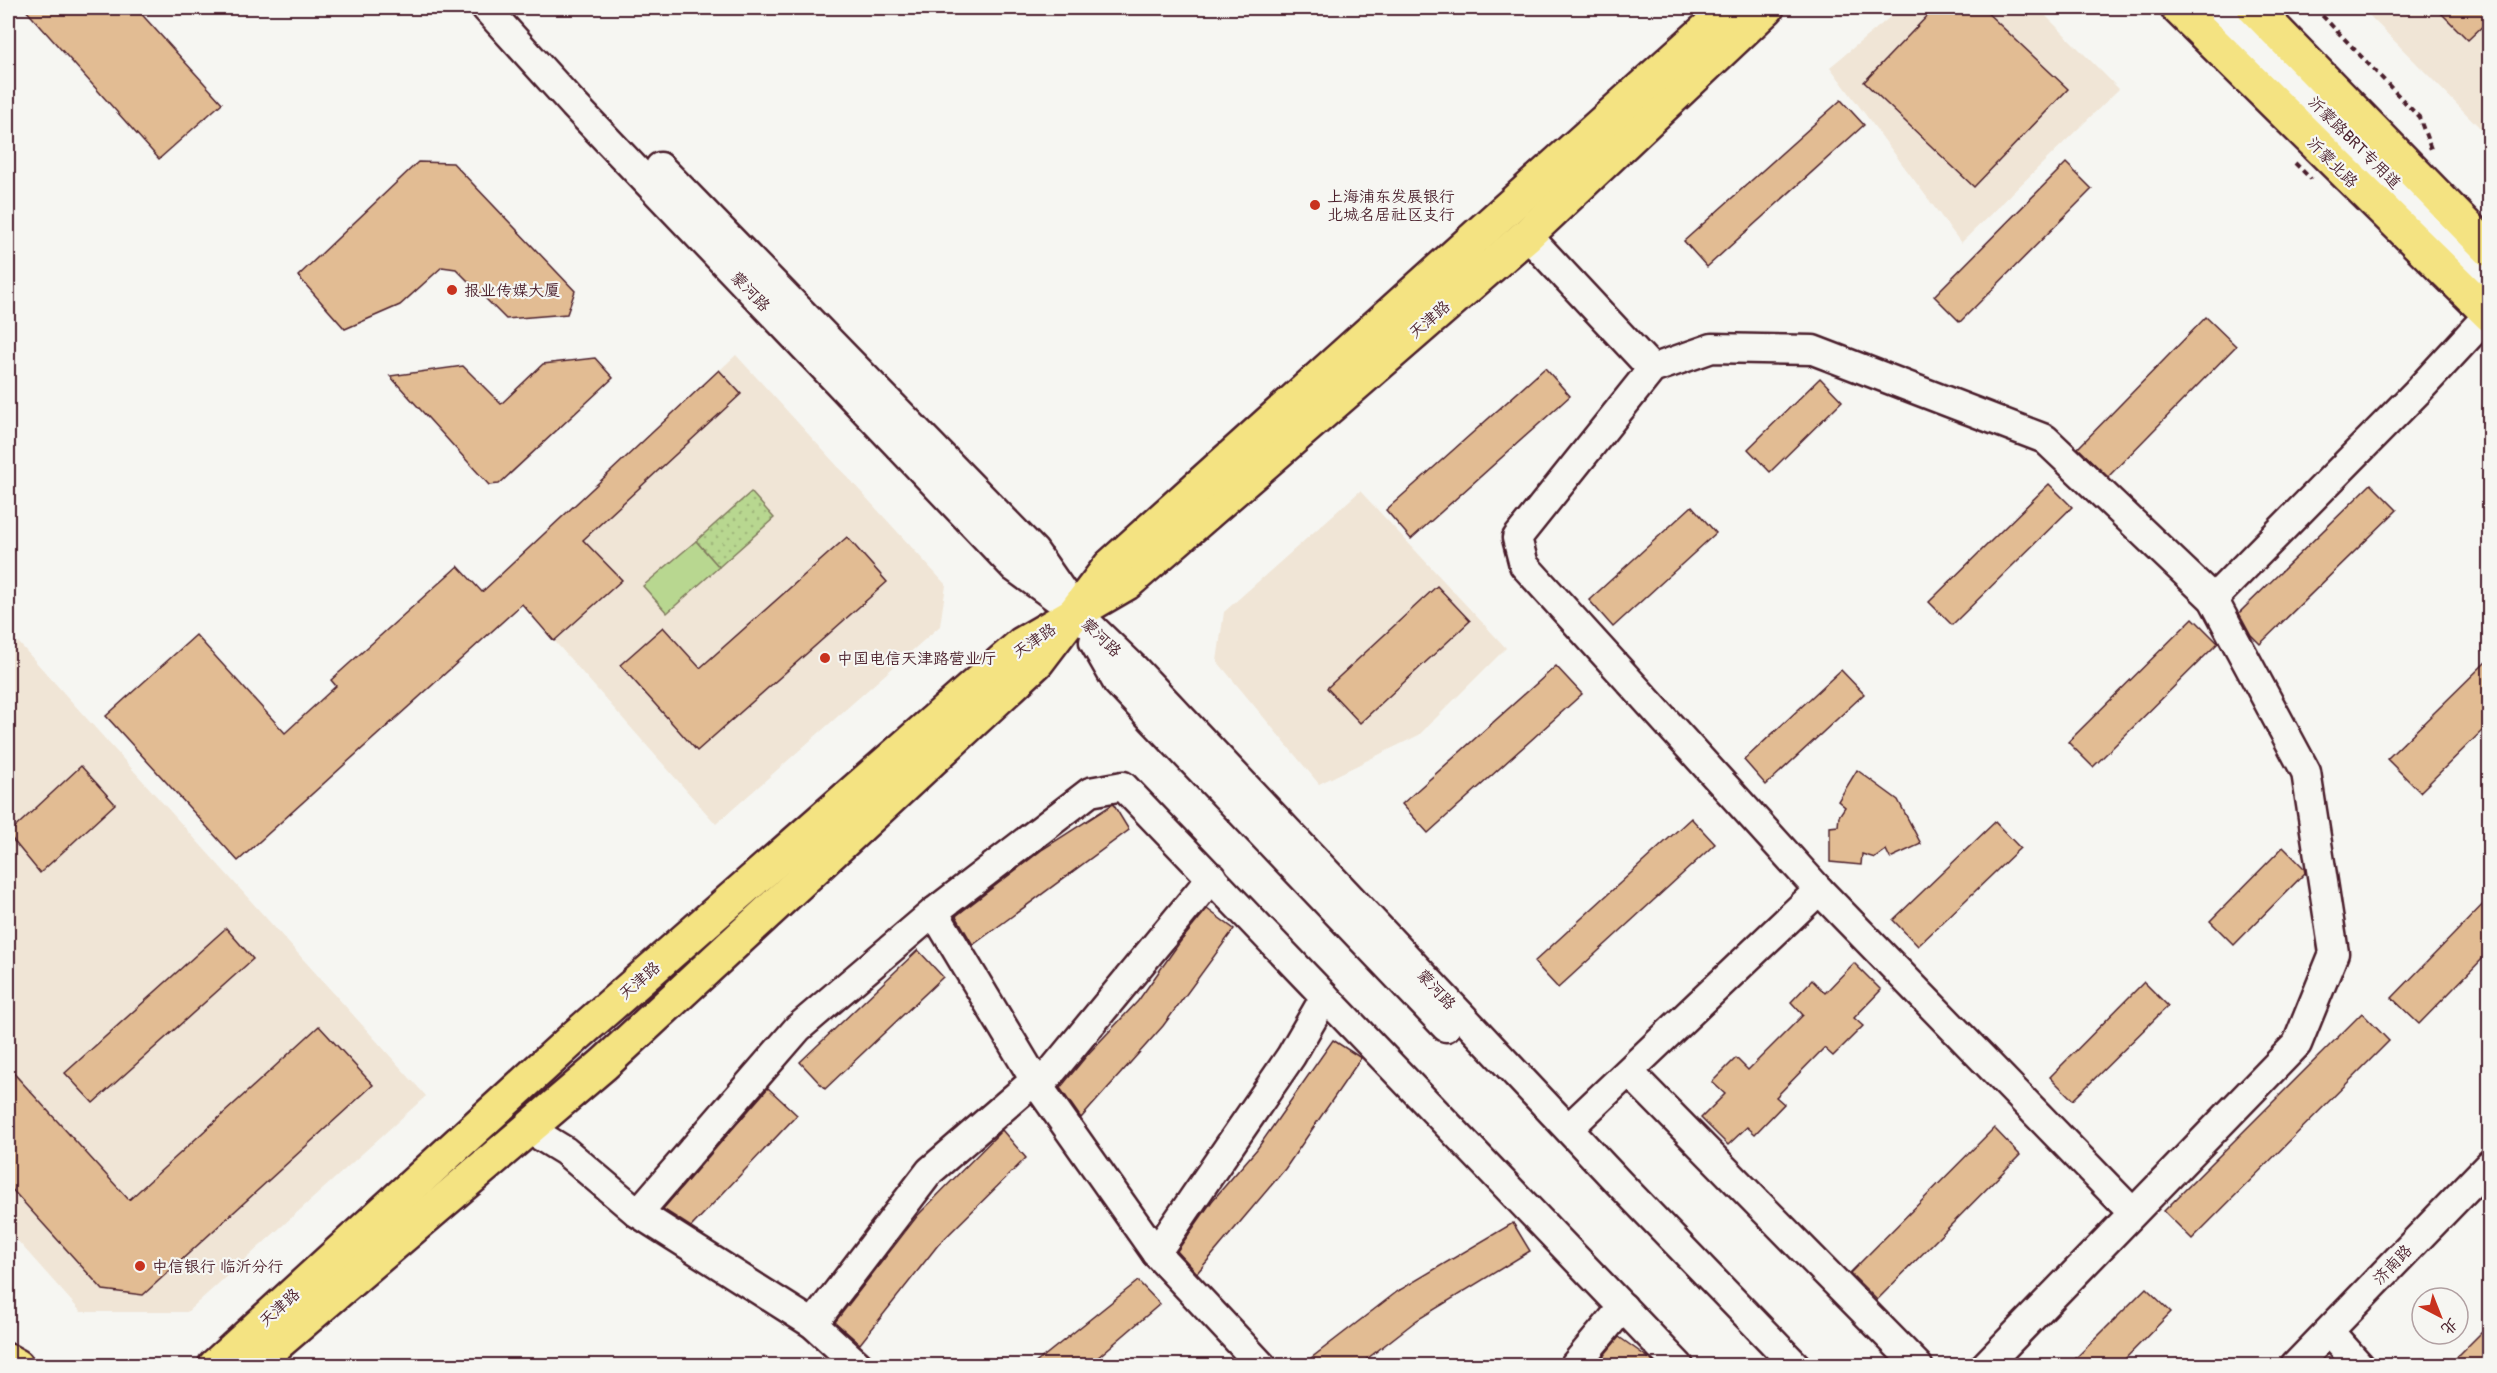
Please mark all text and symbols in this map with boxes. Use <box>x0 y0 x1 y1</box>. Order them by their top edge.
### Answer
street label: 沂蒙路BRT专用道 <box>2304 92 2405 193</box>
street label: 沂蒙北路 <box>2303 133 2362 192</box>
place label: 上海浦东发展银行 北城名居社区支行 <box>1327 187 1455 225</box>
marker: 上海浦东发展银行 北城名居社区支行 <box>1308 198 1322 212</box>
street label: 蒙河路 <box>726 267 774 316</box>
place label: 报业传媒大厦 <box>464 281 560 301</box>
marker: 报业传媒大厦 <box>445 283 459 297</box>
street label: 天津路 <box>1405 296 1454 343</box>
street label: 蒙河路 <box>1077 614 1126 662</box>
street label: 天津路 <box>1009 619 1060 663</box>
place label: 中国电信天津路营业厅 <box>837 649 997 669</box>
marker: 中国电信天津路营业厅 <box>818 651 832 665</box>
street label: 天津路 <box>615 957 664 1004</box>
street label: 蒙河路 <box>1413 965 1460 1014</box>
street label: 济南路 <box>2369 1240 2417 1289</box>
place label: 中信银行 临沂分行 <box>152 1257 283 1277</box>
marker: 中信银行 临沂分行 <box>133 1259 147 1273</box>
street label: 天津路 <box>255 1284 304 1331</box>
north arrow <box>2410 1286 2470 1346</box>
text: 北 <box>2437 1314 2462 1339</box>

